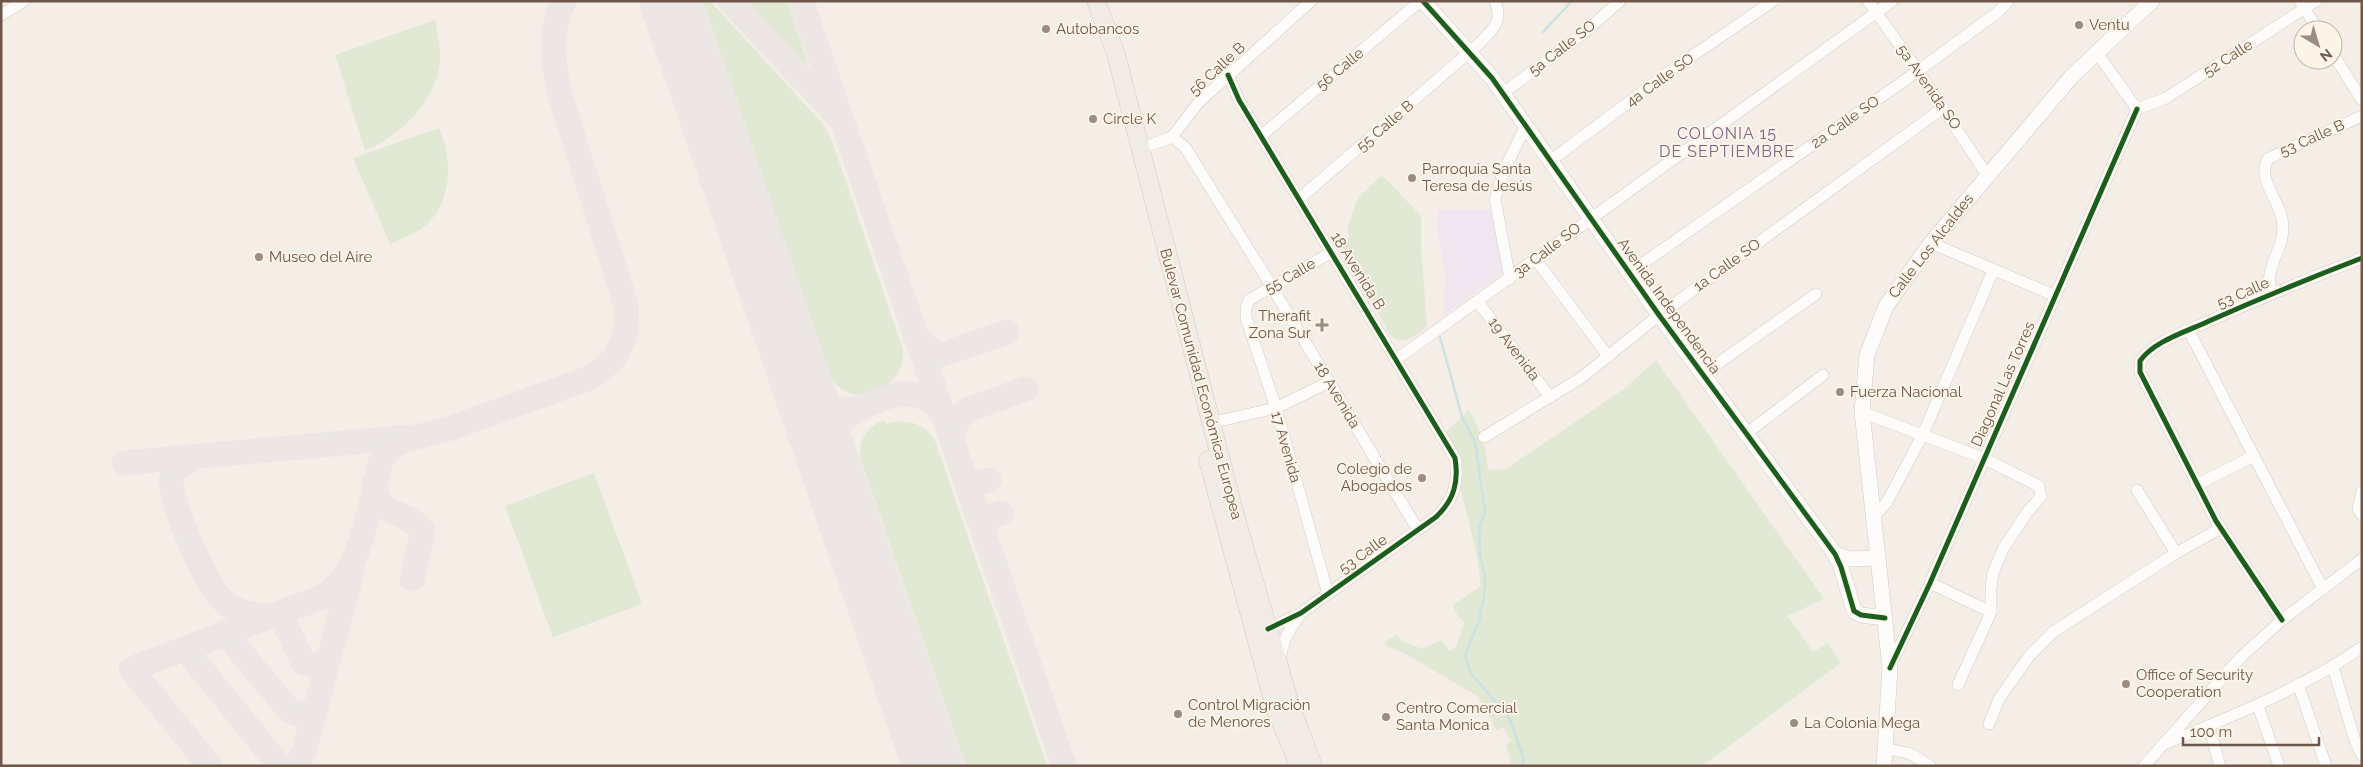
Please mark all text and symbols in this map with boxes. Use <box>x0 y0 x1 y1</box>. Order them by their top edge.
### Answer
street label: 5a Calle SO <box>1525 16 1599 80</box>
place label: Ventu <box>2089 16 2130 34</box>
marker: Ventu <box>2073 19 2085 31</box>
place label: Autobancos <box>1056 20 1139 38</box>
north arrow <box>2293 20 2343 70</box>
marker: Autobancos <box>1040 23 1052 35</box>
street label: 52 Calle <box>2200 35 2256 81</box>
street label: 56 Calle B <box>1185 38 1249 100</box>
street label: 5a Avenida SO <box>1893 41 1965 133</box>
street label: 56 Calle <box>1313 44 1368 94</box>
text: N <box>2317 46 2335 65</box>
street label: 4a Calle SO <box>1622 49 1698 111</box>
street label: 2a Calle SO <box>1807 92 1883 152</box>
street label: 55 Calle B <box>1353 96 1417 156</box>
place label: Circle K <box>1103 110 1157 128</box>
marker: Circle K <box>1087 113 1099 125</box>
street label: 53 Calle B <box>2277 116 2347 160</box>
district label: COLONIA 15 DE SEPTIEMBRE <box>1659 124 1795 161</box>
place label: Parroquia Santa Teresa de Jesús <box>1422 160 1532 195</box>
marker: Parroquia Santa Teresa de Jesús <box>1406 172 1418 184</box>
street label: Calle Los Alcaldes <box>1885 190 1977 302</box>
street label: 3a Calle SO <box>1510 219 1584 281</box>
street label: 18 Avenida B <box>1327 229 1389 313</box>
street label: Avenida Independencia <box>1614 235 1724 377</box>
street label: 1a Calle SO <box>1690 235 1764 295</box>
street label: Bulevar Comunidad Económica Europea <box>1156 246 1246 522</box>
place label: Museo del Aire <box>269 248 372 266</box>
marker: Museo del Aire <box>253 251 265 263</box>
street label: 55 Calle <box>1261 254 1319 298</box>
street label: 53 Calle <box>2214 273 2272 312</box>
place label: Therafit Zona Sur <box>1249 307 1312 342</box>
street label: 19 Avenida <box>1484 314 1544 384</box>
marker: Therafit Zona Sur <box>1315 318 1329 332</box>
street label: Diagonal Las Torres <box>1967 319 2039 449</box>
street label: 18 Avenida <box>1310 358 1364 432</box>
place label: Fuerza Nacional <box>1850 383 1963 401</box>
marker: Fuerza Nacional <box>1834 386 1846 398</box>
street label: 17 Avenida <box>1267 409 1305 485</box>
place label: Colegio de Abogados <box>1336 460 1412 495</box>
marker: Colegio de Abogados <box>1416 472 1428 484</box>
street label: 53 Calle <box>1335 530 1391 578</box>
place label: Office of Security Cooperation <box>2136 666 2253 701</box>
marker: Office of Security Cooperation <box>2120 678 2132 690</box>
place label: Control Migración de Menores <box>1188 696 1311 731</box>
place label: Centro Comercial Santa Monica <box>1396 699 1518 734</box>
marker: Control Migración de Menores <box>1172 708 1184 720</box>
marker: Centro Comercial Santa Monica <box>1380 711 1392 723</box>
place label: La Colonia Mega <box>1804 714 1920 732</box>
scale bar <box>2183 714 2319 746</box>
marker: La Colonia Mega <box>1788 717 1800 729</box>
text: 100 m <box>2190 723 2232 741</box>

